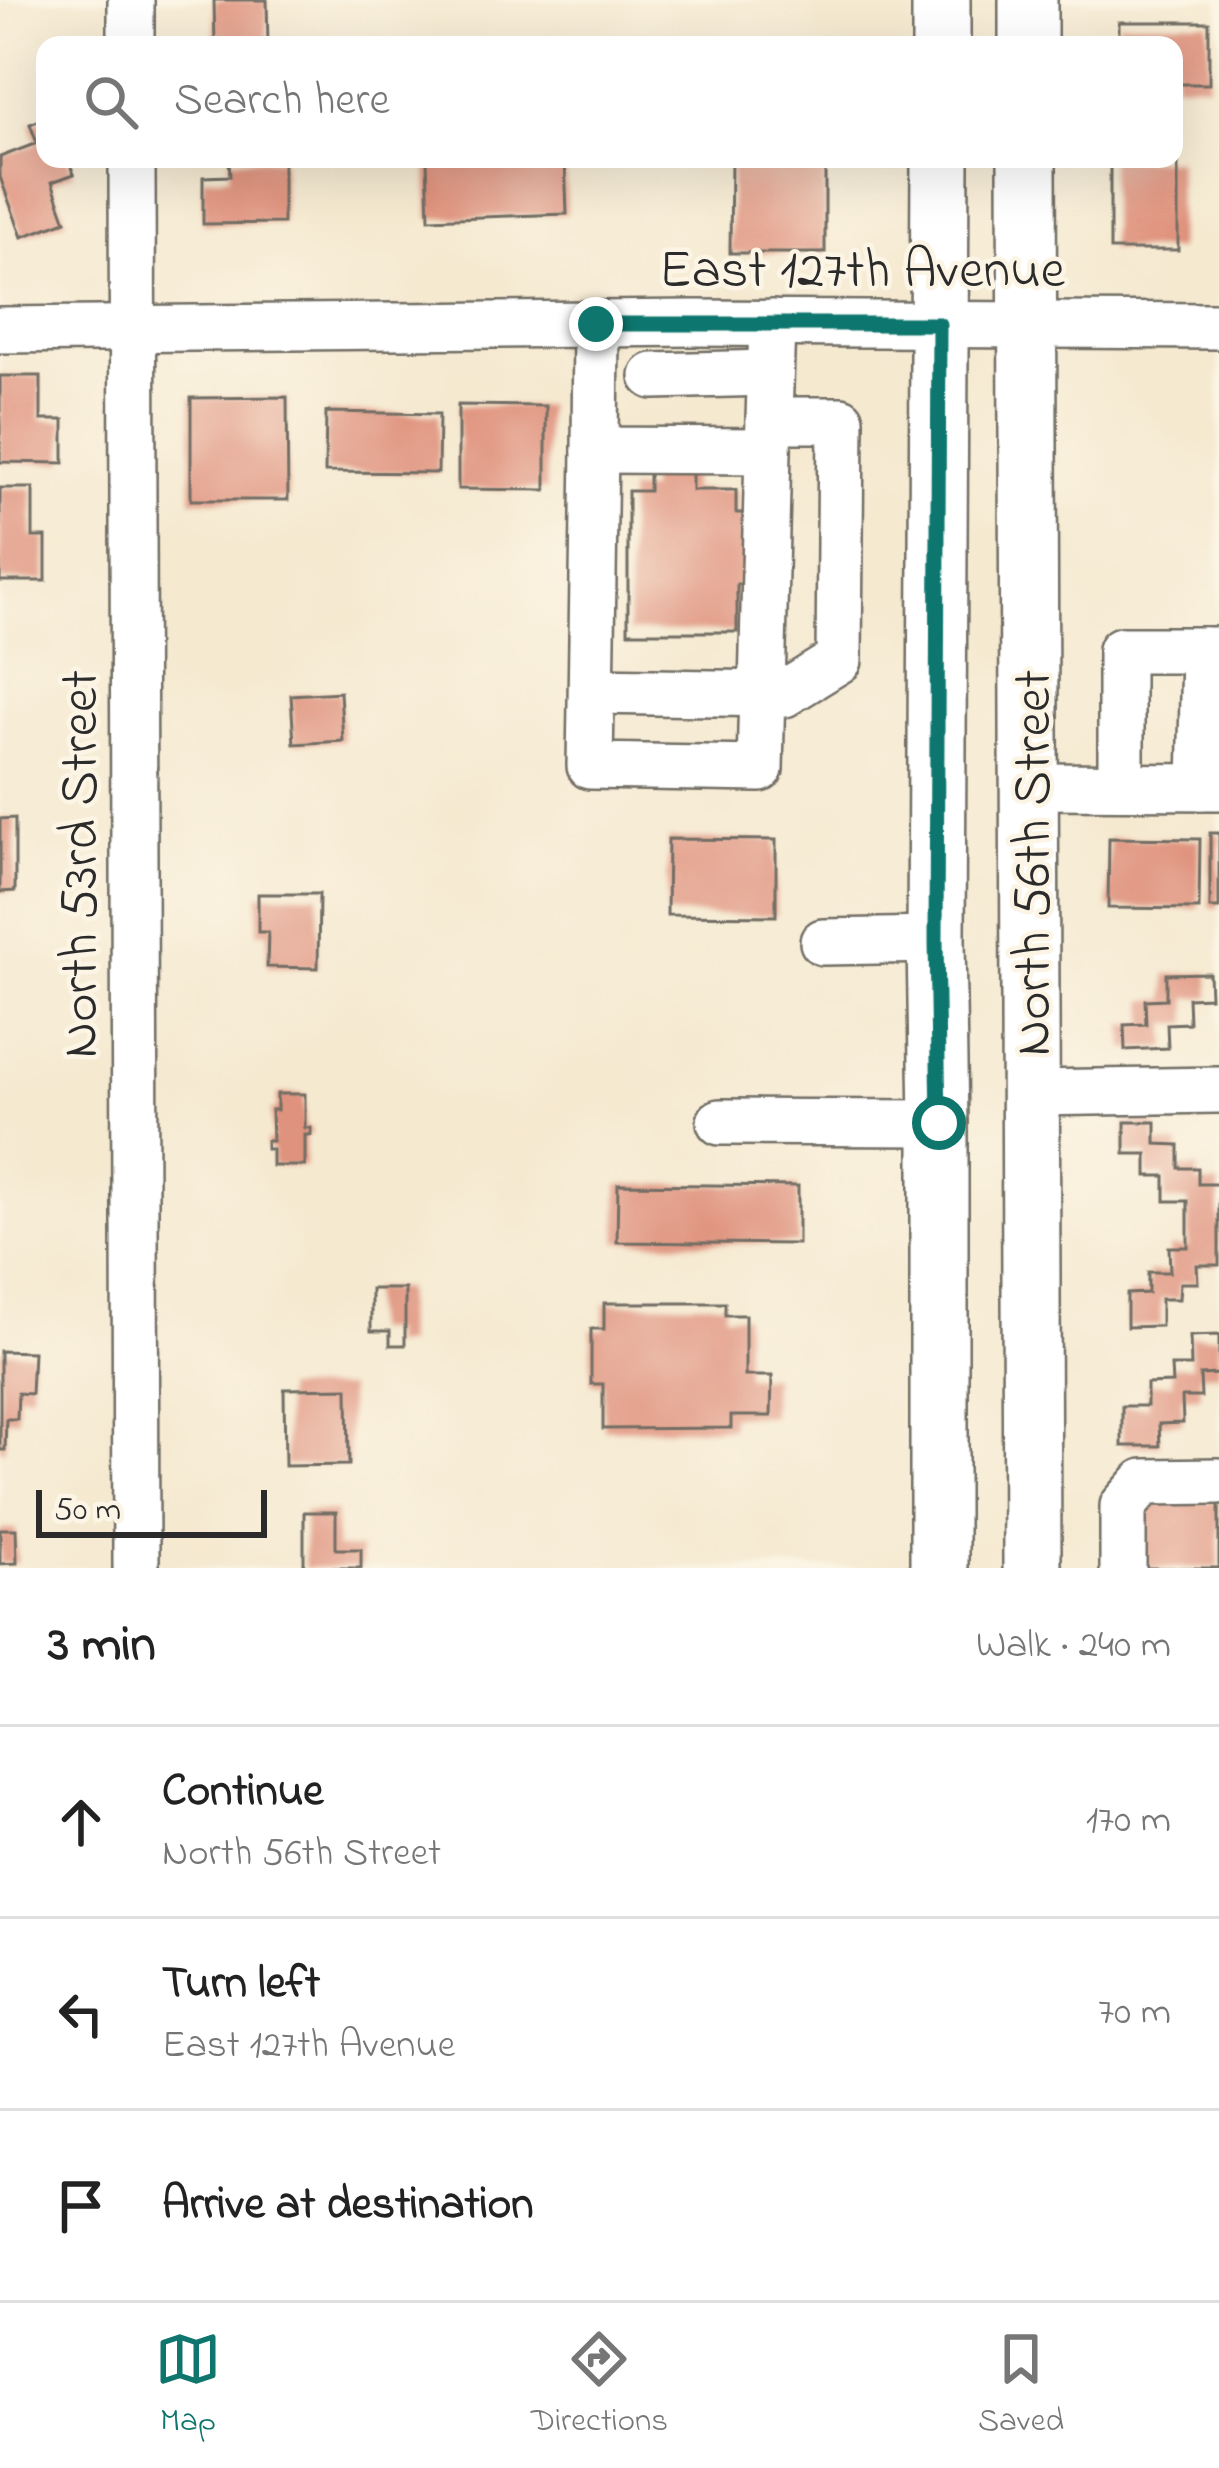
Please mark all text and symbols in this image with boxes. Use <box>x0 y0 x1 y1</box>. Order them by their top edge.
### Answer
search box <box>36 36 1183 168</box>
icon: search <box>78 69 144 135</box>
text: Search here <box>174 69 390 135</box>
street label: East 127th Avenue <box>659 234 1066 312</box>
route end <box>569 297 623 351</box>
street label: North 53rd Street <box>44 670 122 1058</box>
street label: North 56th Street <box>997 670 1075 1056</box>
route start <box>912 1096 966 1150</box>
scale bar <box>36 1484 267 1537</box>
text: 50 m <box>54 1487 121 1535</box>
text: 3 min <box>48 1609 156 1684</box>
text: Walk · 240 m <box>976 1618 1171 1675</box>
text: Continue <box>162 1760 323 1826</box>
icon: ahead <box>48 1789 114 1855</box>
text: 170 m <box>1086 1793 1171 1850</box>
text: North 56th Street <box>162 1826 441 1883</box>
text: Turn left <box>162 1952 320 2018</box>
icon: left <box>48 1981 114 2047</box>
text: 70 m <box>1098 1985 1171 2042</box>
text: East 127th Avenue <box>162 2018 455 2075</box>
icon: arrive <box>48 2173 114 2239</box>
text: Arrive at destination <box>162 2173 533 2239</box>
tab: Map <box>155 2326 221 2446</box>
tab: Directions <box>531 2326 668 2446</box>
tab: Saved <box>978 2326 1064 2446</box>

